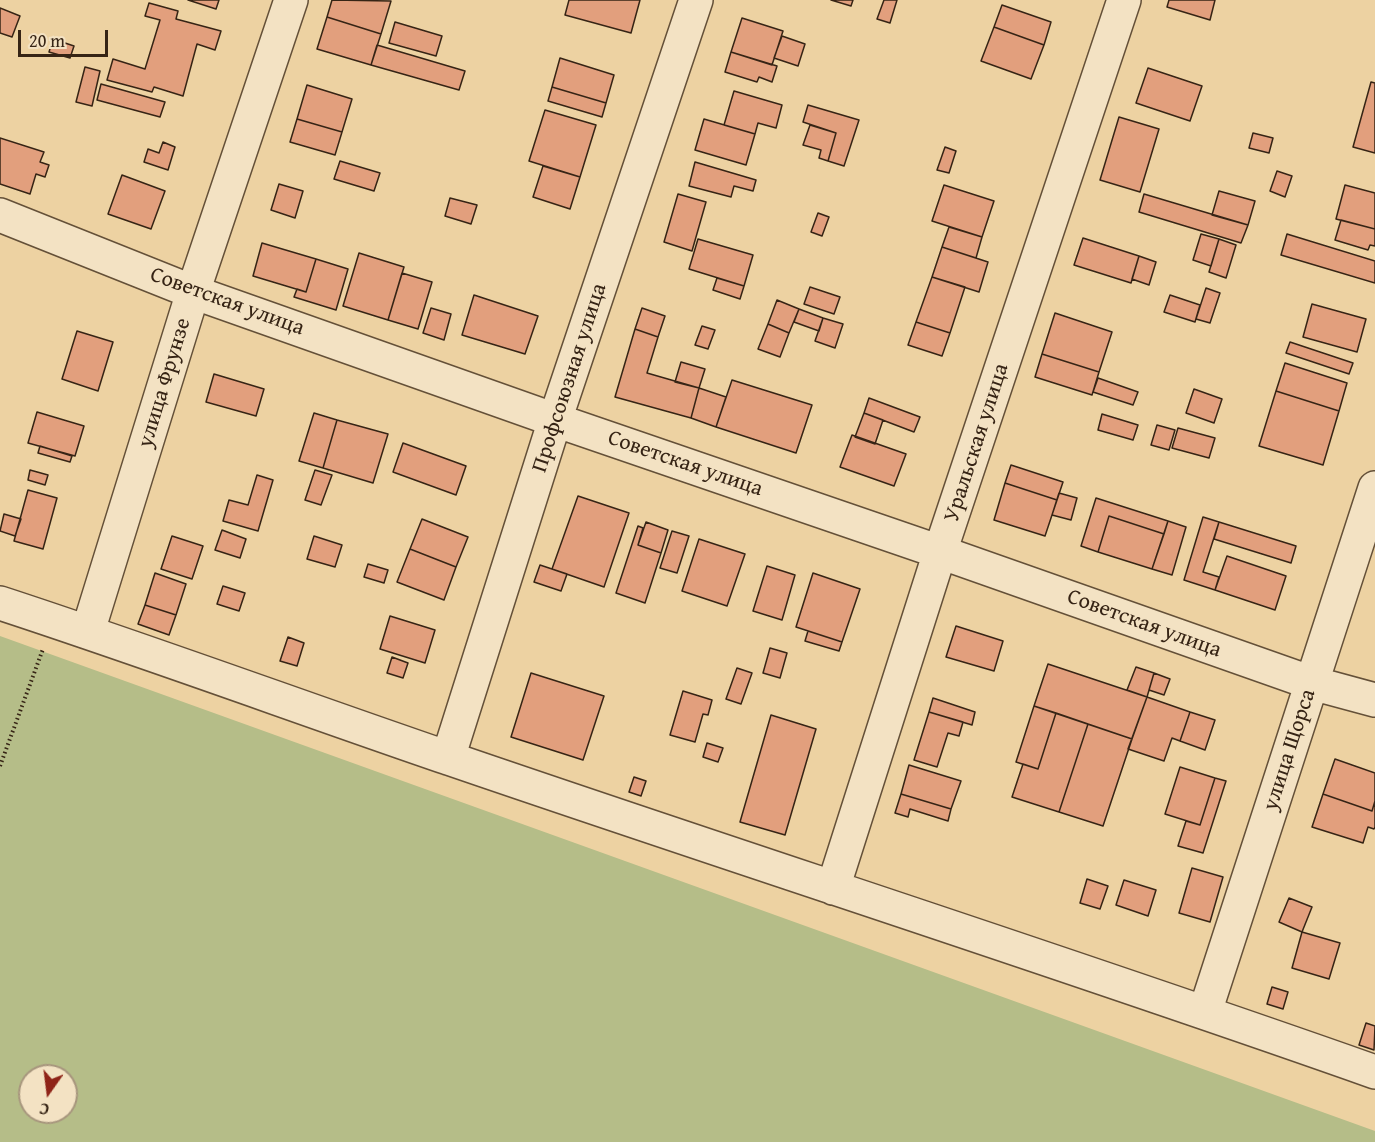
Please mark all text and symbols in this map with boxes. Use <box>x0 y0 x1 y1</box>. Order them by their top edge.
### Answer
scale bar <box>21 18 111 56</box>
text: 20 m <box>29 27 65 54</box>
street label: Советская улица <box>146 262 308 342</box>
street label: Профсоюзная улица <box>527 280 613 476</box>
street label: улица Фрунзе <box>133 315 197 451</box>
street label: Уральская улица <box>939 360 1015 526</box>
street label: Советская улица <box>604 425 766 503</box>
street label: Советская улица <box>1063 584 1225 664</box>
street label: улица Щорса <box>1258 686 1322 814</box>
north arrow <box>18 1064 78 1124</box>
text: С <box>37 1097 51 1122</box>

